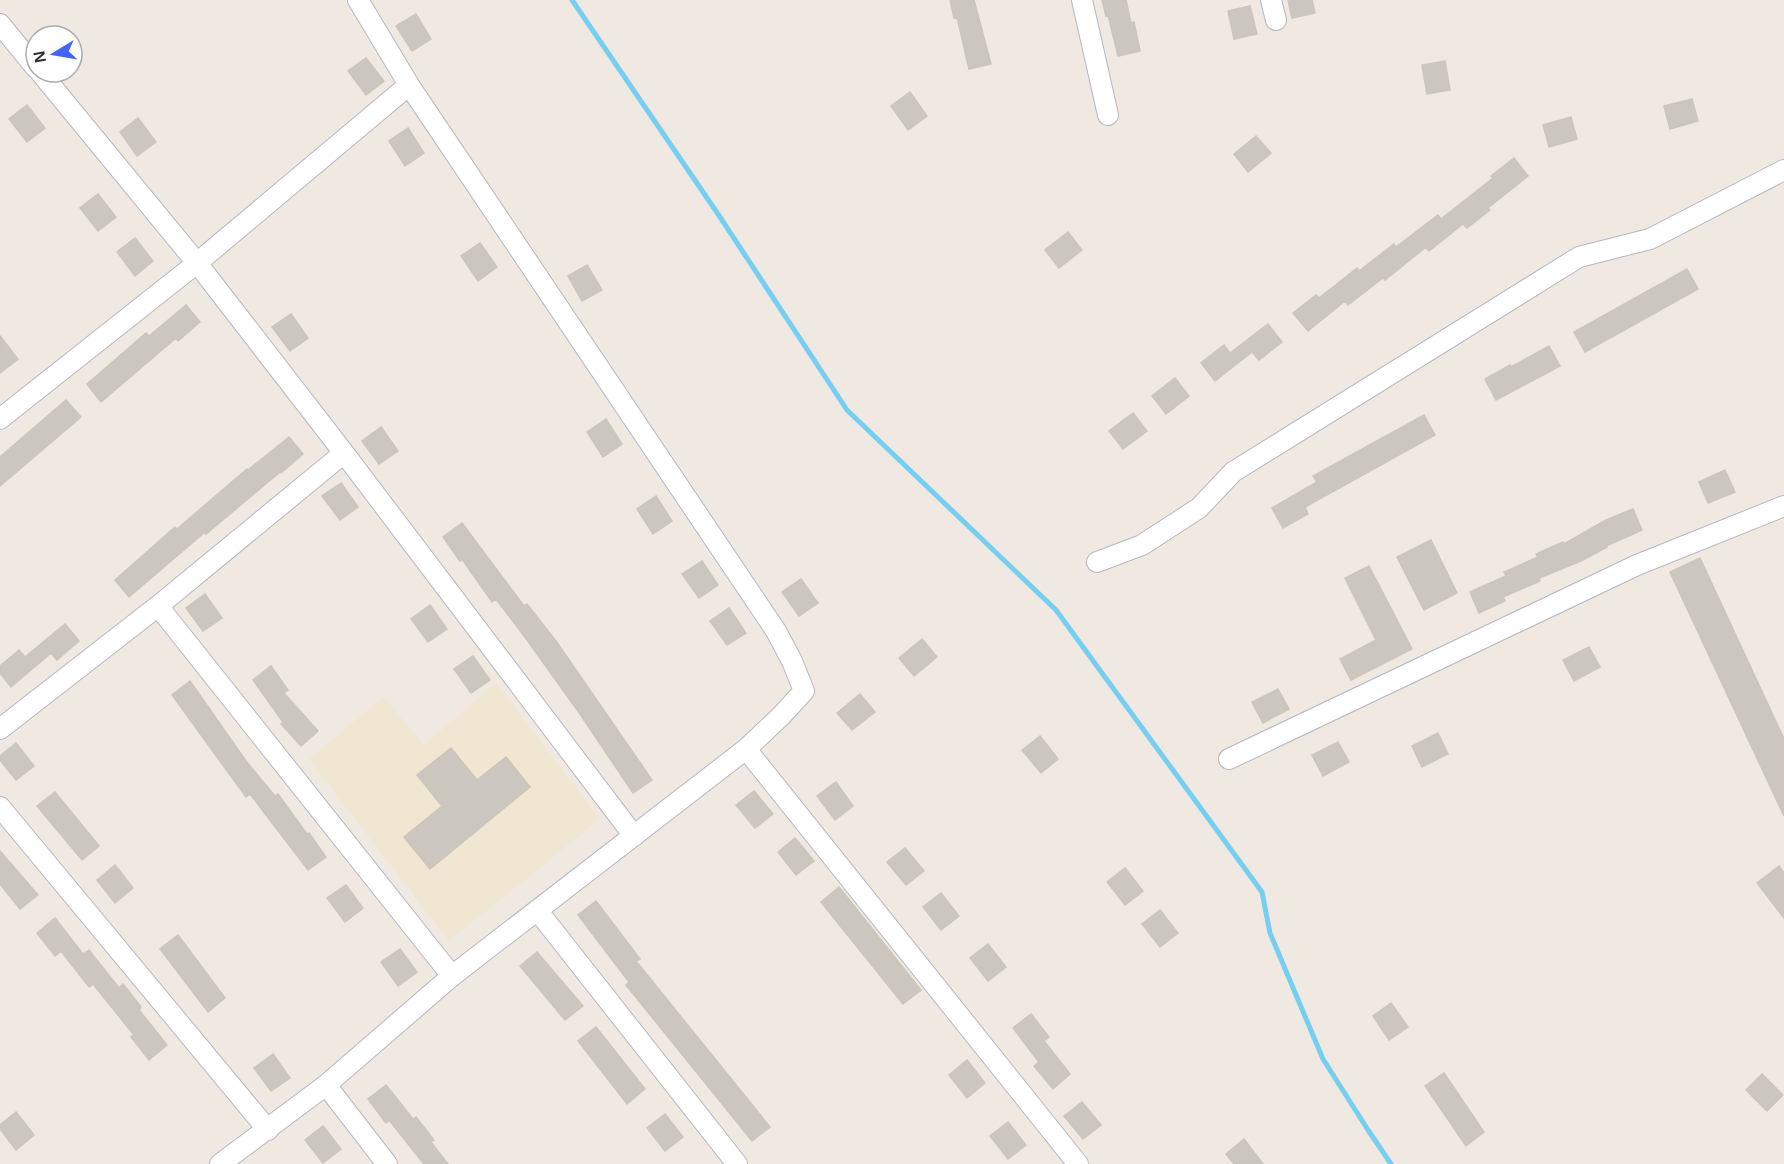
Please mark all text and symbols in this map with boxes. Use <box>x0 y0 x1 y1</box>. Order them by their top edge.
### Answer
north arrow <box>24 24 84 84</box>
text: N <box>30 49 49 64</box>

